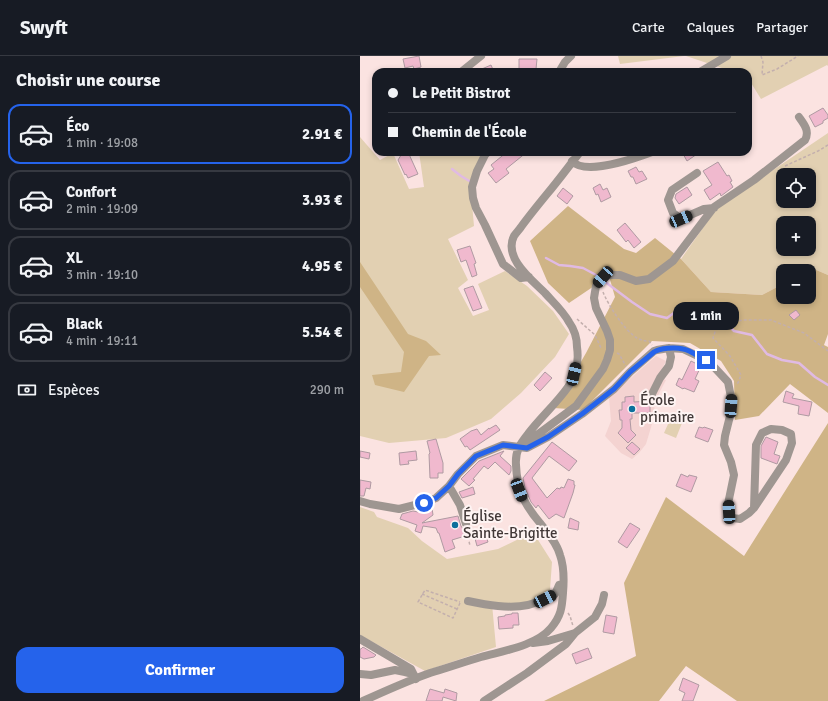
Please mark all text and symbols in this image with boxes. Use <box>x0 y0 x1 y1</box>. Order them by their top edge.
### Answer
text: Swyft <box>20 16 68 40</box>
text: Carte <box>632 19 665 36</box>
text: Calques <box>687 19 734 36</box>
text: Partager <box>756 19 808 36</box>
text: Choisir une course <box>16 69 160 91</box>
text: Le Petit Bistrot <box>412 84 510 102</box>
icon: car <box>18 116 54 152</box>
text: Éco <box>66 117 89 135</box>
text: Chemin de l'École <box>412 123 527 141</box>
text: 2.91 € <box>302 125 342 143</box>
text: 1 min · 19:08 <box>66 135 138 151</box>
map controls <box>776 168 816 304</box>
button: locate <box>776 168 816 208</box>
icon: car <box>18 182 54 218</box>
text: Confort <box>66 183 116 201</box>
text: 3.93 € <box>302 191 342 209</box>
text: 2 min · 19:09 <box>66 201 138 217</box>
car <box>668 209 694 229</box>
button: + <box>776 216 816 256</box>
icon: car <box>18 248 54 284</box>
text: XL <box>66 249 83 267</box>
text: 4.95 € <box>302 257 342 275</box>
car <box>591 264 615 290</box>
button: − <box>776 264 816 304</box>
text: 3 min · 19:10 <box>66 267 138 283</box>
callout: 1 min <box>673 302 739 330</box>
text: 1 min <box>690 308 722 324</box>
icon: car <box>18 314 54 350</box>
text: Black <box>66 315 103 333</box>
text: 5.54 € <box>302 323 342 341</box>
text: 4 min · 19:11 <box>66 333 138 349</box>
route end <box>697 351 715 369</box>
car <box>565 361 583 387</box>
icon: cash <box>16 379 38 401</box>
text: Espèces <box>48 381 100 399</box>
text: 290 m <box>310 382 344 398</box>
place label: École primaire <box>640 390 694 426</box>
car <box>724 394 738 418</box>
marker: École primaire <box>627 404 637 414</box>
car <box>509 477 529 503</box>
route start <box>415 494 433 512</box>
car <box>722 500 736 524</box>
place label: Église Sainte-Brigitte <box>463 506 558 542</box>
marker: Église Sainte-Brigitte <box>450 520 460 530</box>
car <box>532 588 558 610</box>
button: Confirmer <box>16 647 344 693</box>

